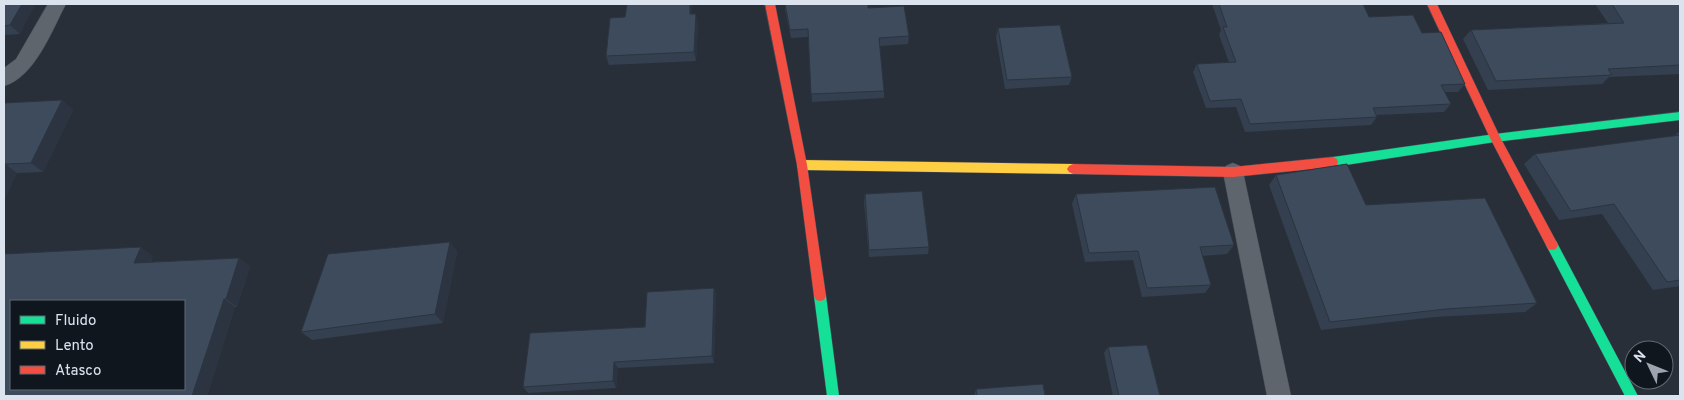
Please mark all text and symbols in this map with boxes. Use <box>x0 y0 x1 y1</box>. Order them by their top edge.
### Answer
legend <box>10 300 185 390</box>
text: Fluido <box>55 312 96 331</box>
text: Lento <box>55 337 94 356</box>
north arrow <box>1624 340 1674 390</box>
text: N <box>1631 348 1650 367</box>
text: Atasco <box>55 362 101 381</box>

